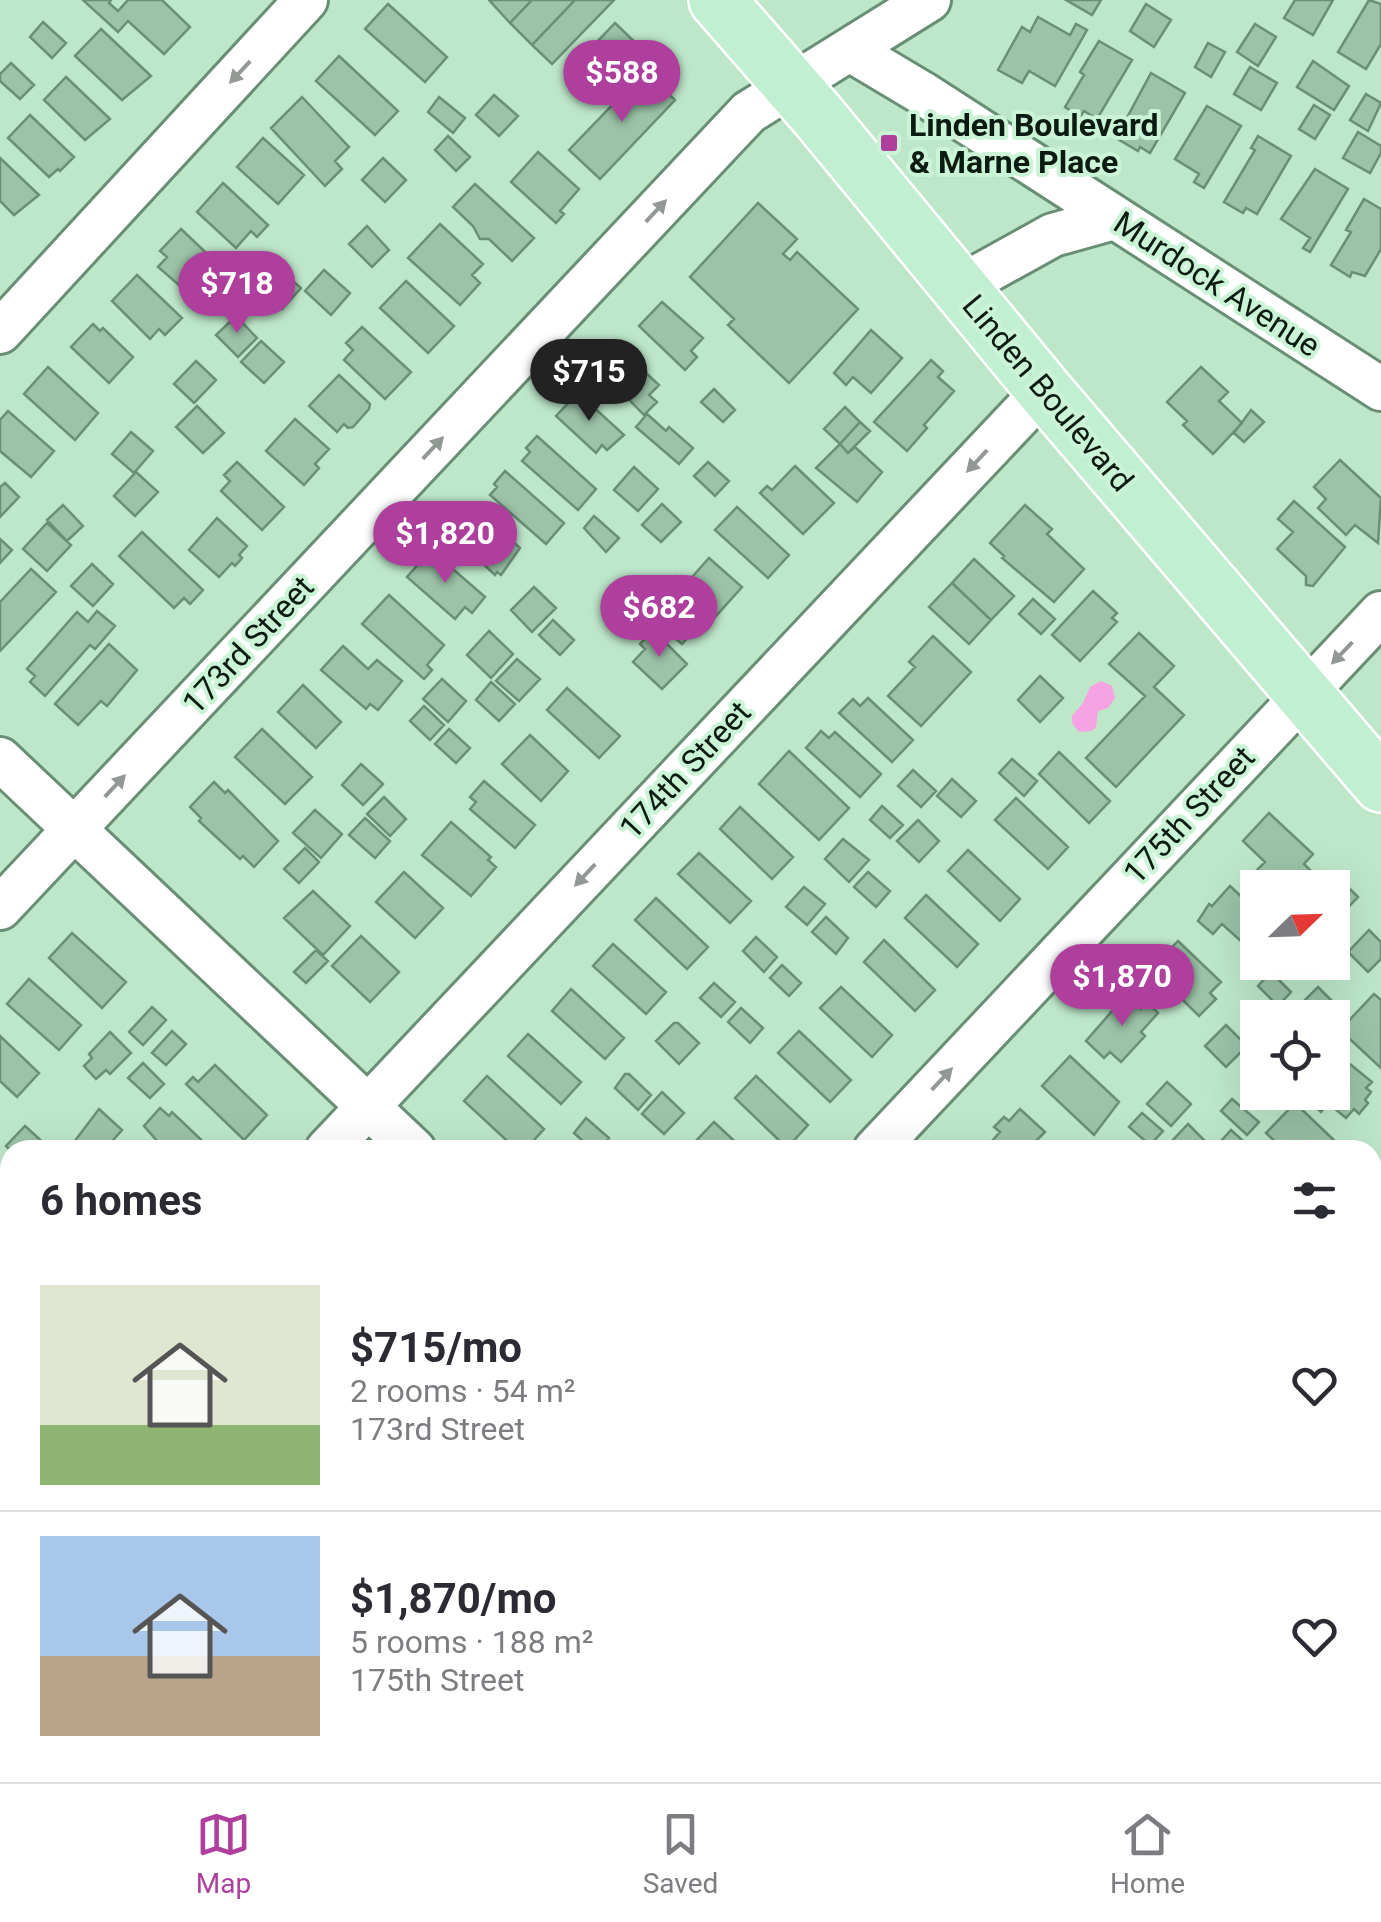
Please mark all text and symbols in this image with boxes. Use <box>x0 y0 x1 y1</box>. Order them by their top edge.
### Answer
pin: $588 <box>563 40 681 125</box>
text: $588 <box>585 53 659 91</box>
one-way arrow <box>229 60 252 84</box>
place label: Linden Boulevard & Marne Place <box>909 106 1158 181</box>
marker: Linden Boulevard & Marne Place <box>878 132 900 154</box>
one-way arrow <box>644 199 667 223</box>
street label: Murdock Avenue <box>1107 203 1327 365</box>
pin: $718 <box>178 251 296 336</box>
text: $718 <box>200 264 274 302</box>
street label: Linden Boulevard <box>955 287 1141 499</box>
pin: $715 <box>530 339 648 424</box>
text: $715 <box>552 352 626 390</box>
one-way arrow <box>421 436 444 460</box>
one-way arrow <box>966 449 989 473</box>
pin: $1,820 <box>364 501 526 586</box>
text: $1,820 <box>395 514 495 552</box>
street label: 173rd Street <box>174 568 322 722</box>
pin: $682 <box>600 575 718 660</box>
text: $682 <box>622 588 696 626</box>
one-way arrow <box>1331 641 1354 665</box>
street label: 174th Street <box>612 693 758 847</box>
street label: 175th Street <box>1116 738 1262 892</box>
one-way arrow <box>103 774 126 798</box>
one-way arrow <box>574 863 597 887</box>
north arrow <box>1240 870 1350 980</box>
map controls <box>1240 870 1350 1110</box>
pin: $1,870 <box>1041 944 1203 1029</box>
text: $1,870 <box>1072 957 1172 995</box>
button: locate <box>1240 1000 1350 1110</box>
one-way arrow <box>930 1067 953 1091</box>
icon: filters <box>1287 1173 1342 1228</box>
text: 6 homes <box>40 1176 202 1225</box>
text: $715/mo <box>350 1323 522 1372</box>
icon: home <box>120 1325 240 1445</box>
icon: heart <box>1287 1358 1342 1413</box>
text: 2 rooms · 54 m² <box>350 1372 575 1410</box>
text: 173rd Street <box>350 1410 525 1448</box>
text: $1,870/mo <box>350 1574 557 1623</box>
icon: home <box>120 1576 240 1696</box>
icon: heart <box>1287 1609 1342 1664</box>
text: 5 rooms · 188 m² <box>350 1623 593 1661</box>
text: 175th Street <box>350 1661 524 1699</box>
tab: Map <box>196 1807 251 1900</box>
tab: Saved <box>643 1807 718 1900</box>
tab: Home <box>1110 1807 1185 1900</box>

